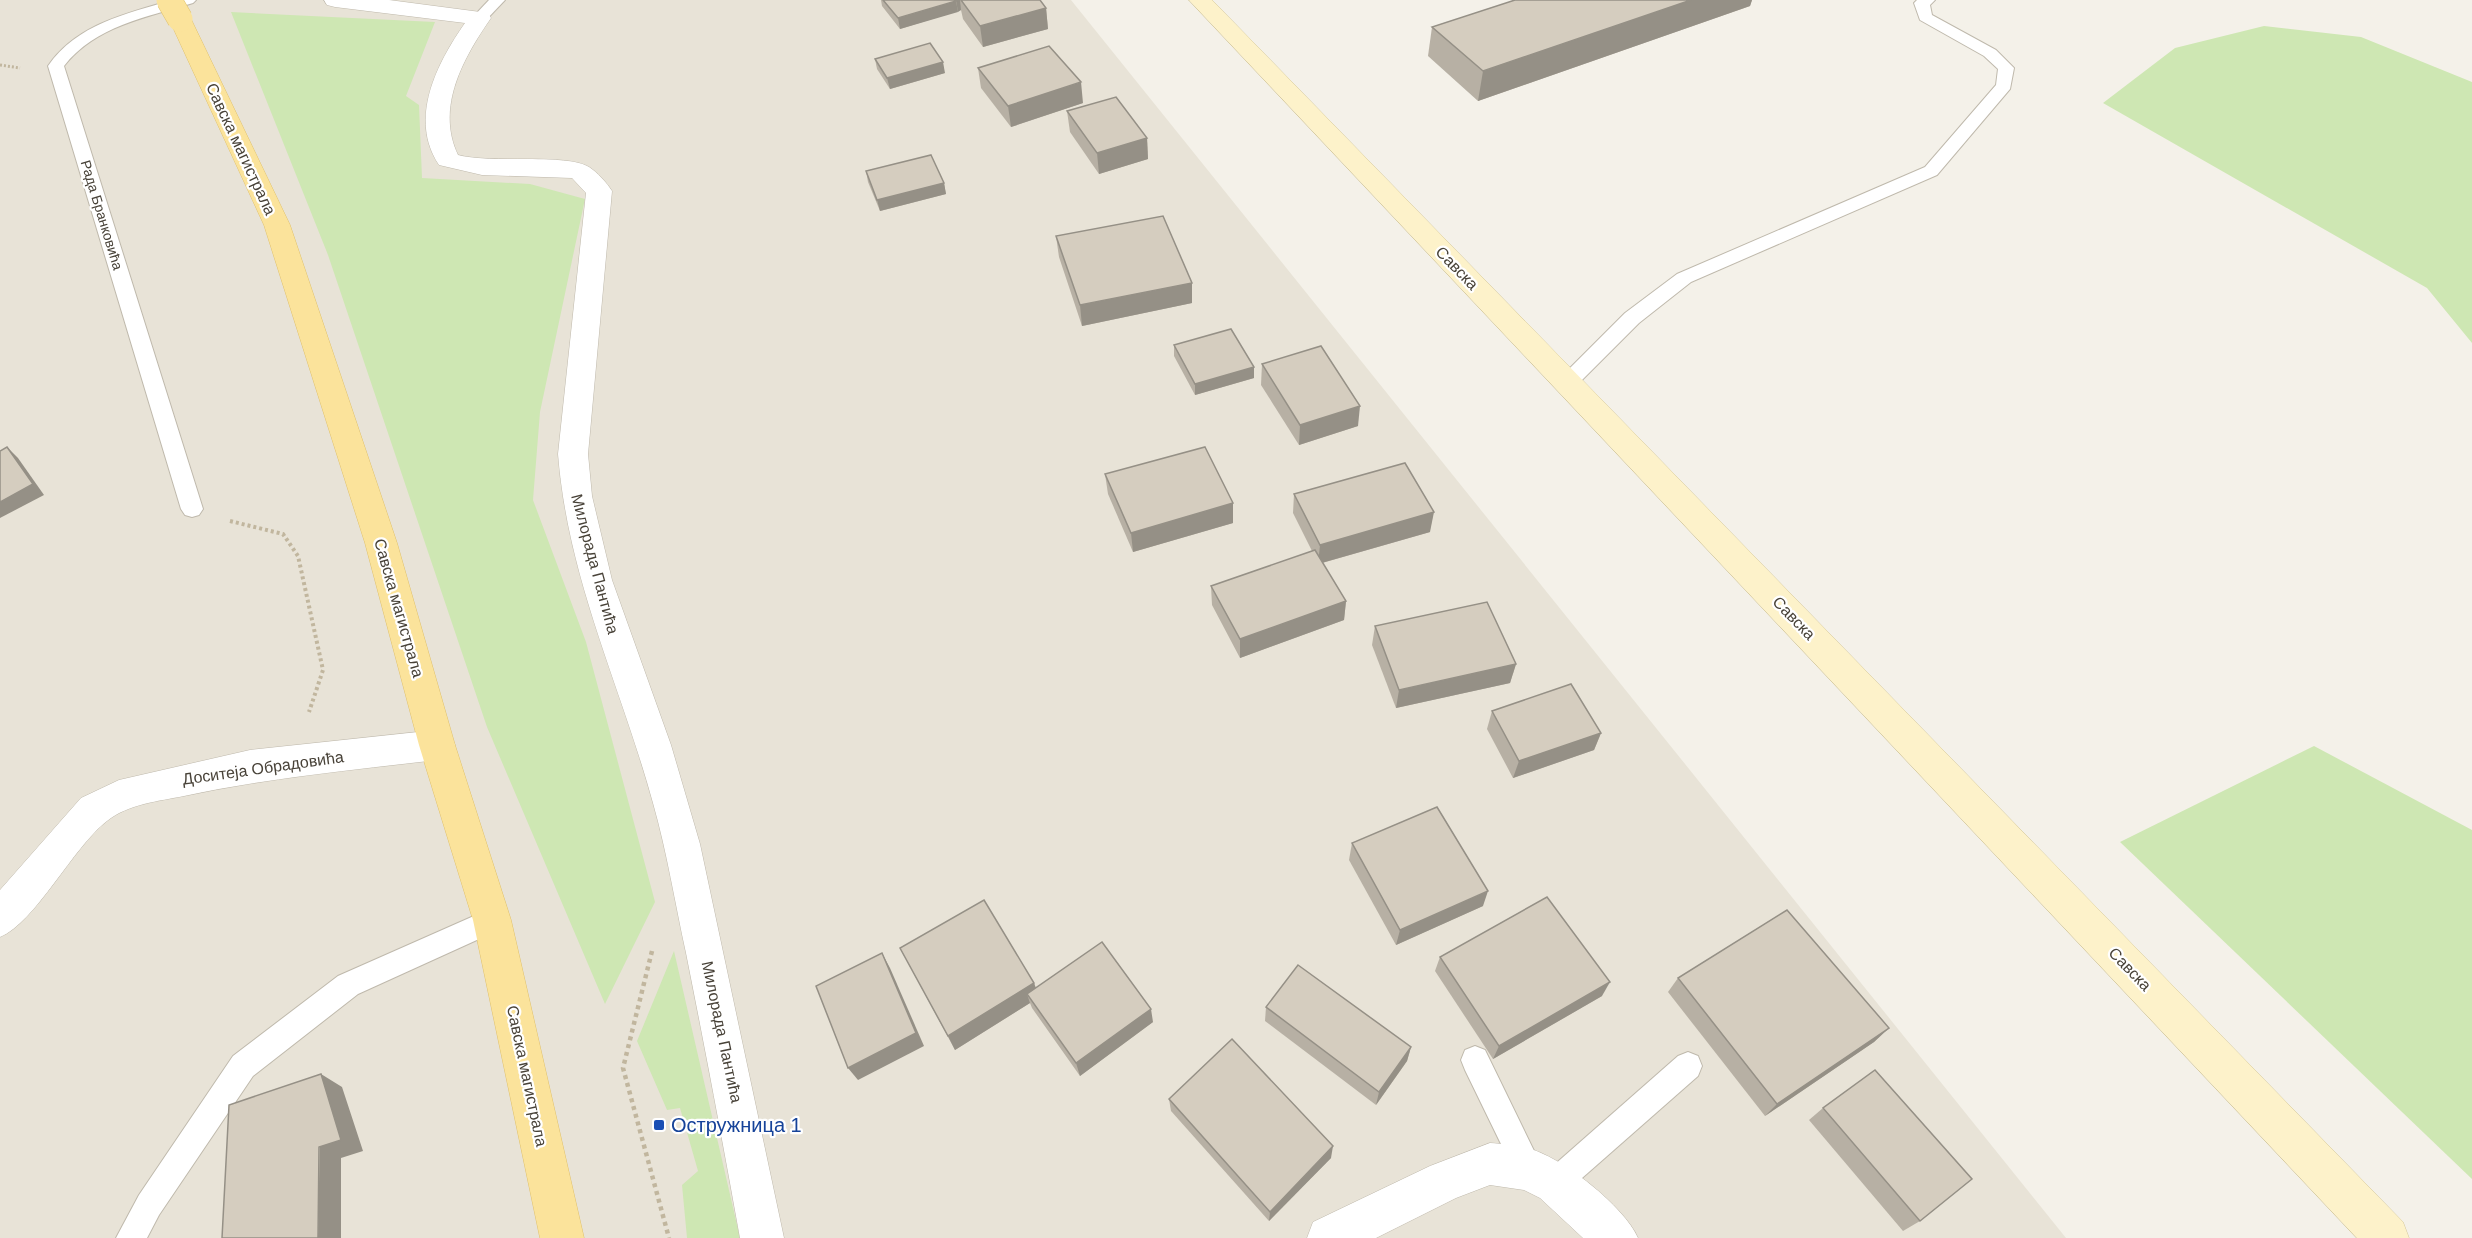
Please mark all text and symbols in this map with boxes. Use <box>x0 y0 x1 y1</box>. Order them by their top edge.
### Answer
street label: Савска магистрала <box>203 80 279 218</box>
street label: Рада Бранковића <box>78 158 126 272</box>
street label: Савска <box>1432 243 1482 293</box>
street label: Милорада Пантића <box>568 492 622 636</box>
street label: Савска магистрала <box>371 537 427 679</box>
street label: Савска <box>1769 593 1819 643</box>
street label: Доситеја Обрадовића <box>181 748 345 788</box>
street label: Савска <box>2105 944 2155 994</box>
street label: Милорада Пантића <box>699 960 745 1105</box>
street label: Савска магистрала <box>504 1004 550 1148</box>
place label: Остружница 1 <box>671 1114 802 1136</box>
marker: Остружница 1 <box>652 1118 666 1132</box>

